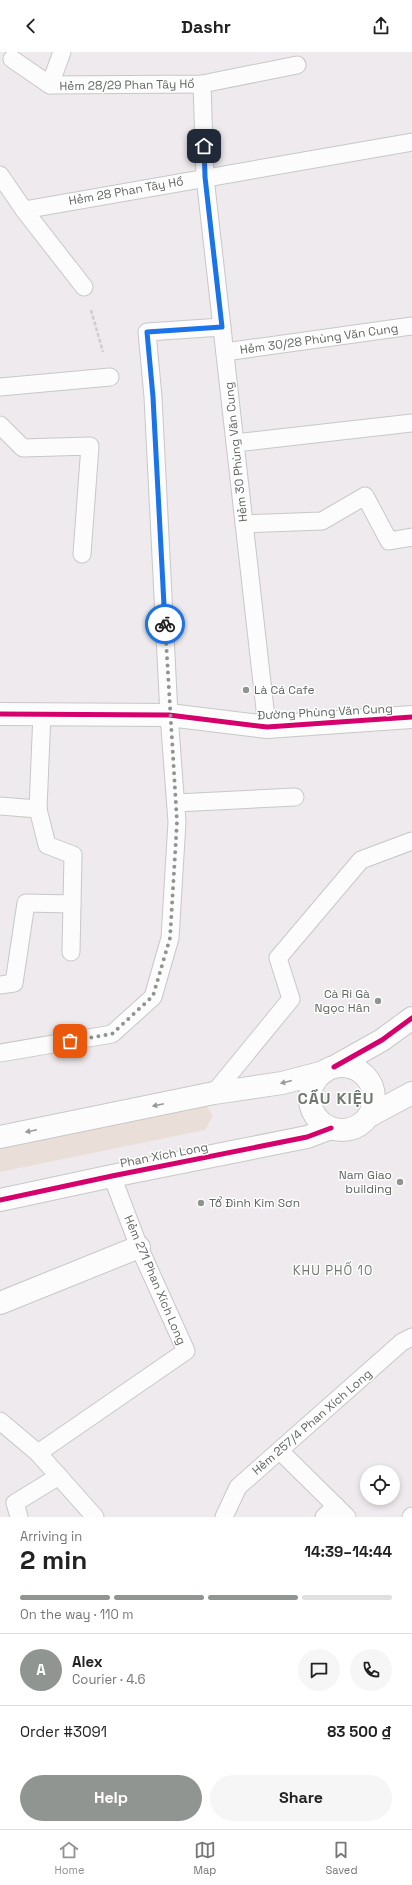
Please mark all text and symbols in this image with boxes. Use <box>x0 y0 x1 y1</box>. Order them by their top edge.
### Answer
icon: back <box>20 15 42 37</box>
text: Dashr <box>181 15 231 38</box>
icon: share <box>370 15 392 37</box>
street label: Hẻm 28/29 Phan Tây Hồ <box>59 76 195 94</box>
pin <box>187 129 221 163</box>
icon: home <box>193 135 215 157</box>
street label: Hẻm 28 Phan Tây Hồ <box>67 173 185 209</box>
street label: Hẻm 30/28 Phùng Văn Cung <box>239 320 399 358</box>
street label: Hẻm 30 Phùng Văn Cung <box>221 381 251 523</box>
courier <box>145 604 185 644</box>
icon: bike <box>154 613 176 635</box>
place label: Là Cá Cafe <box>254 682 315 698</box>
marker: Là Cá Cafe <box>241 685 251 695</box>
street label: Đường Phùng Văn Cung <box>257 700 393 724</box>
place label: Cà Ri Gà Ngọc Hân <box>315 986 370 1016</box>
marker: Cà Ri Gà Ngọc Hân <box>373 996 383 1006</box>
pin <box>53 1024 87 1058</box>
icon: bag <box>59 1030 81 1052</box>
one-way arrow <box>280 1079 292 1085</box>
district label: CẦU KIỆU <box>298 1088 374 1109</box>
one-way arrow <box>152 1102 164 1108</box>
one-way arrow <box>25 1128 37 1134</box>
street label: Phan Xích Long <box>119 1139 209 1171</box>
place label: Nam Giao building <box>339 1167 392 1197</box>
marker: Nam Giao building <box>395 1177 405 1187</box>
place label: Tổ Đình Kim Sơn <box>209 1195 300 1211</box>
marker: Tổ Đình Kim Sơn <box>196 1198 206 1208</box>
street label: Hẻm 271 Phan Xích Long <box>120 1213 190 1347</box>
district label: KHU PHỐ 10 <box>293 1261 373 1279</box>
street label: Hẻm 257/4 Phan Xích Long <box>249 1366 375 1478</box>
map controls <box>360 1465 400 1505</box>
button: locate <box>360 1465 400 1505</box>
text: Arriving in <box>20 1528 82 1545</box>
text: 14:39–14:44 <box>304 1542 392 1561</box>
text: 2 min <box>20 1543 87 1577</box>
text: On the way · 110 m <box>20 1606 133 1623</box>
button: chat <box>298 1649 340 1691</box>
button: phone <box>350 1649 392 1691</box>
text: Alex <box>72 1652 103 1671</box>
text: A <box>36 1660 46 1679</box>
text: Courier · 4.6 <box>72 1671 145 1688</box>
text: Order #3091 <box>20 1722 107 1741</box>
text: 83 500 ₫ <box>327 1722 392 1741</box>
button: Help <box>20 1775 202 1821</box>
button: Share <box>210 1775 392 1821</box>
tab: Home <box>54 1839 84 1877</box>
tab: Map <box>193 1839 216 1877</box>
tab: Saved <box>325 1839 357 1877</box>

